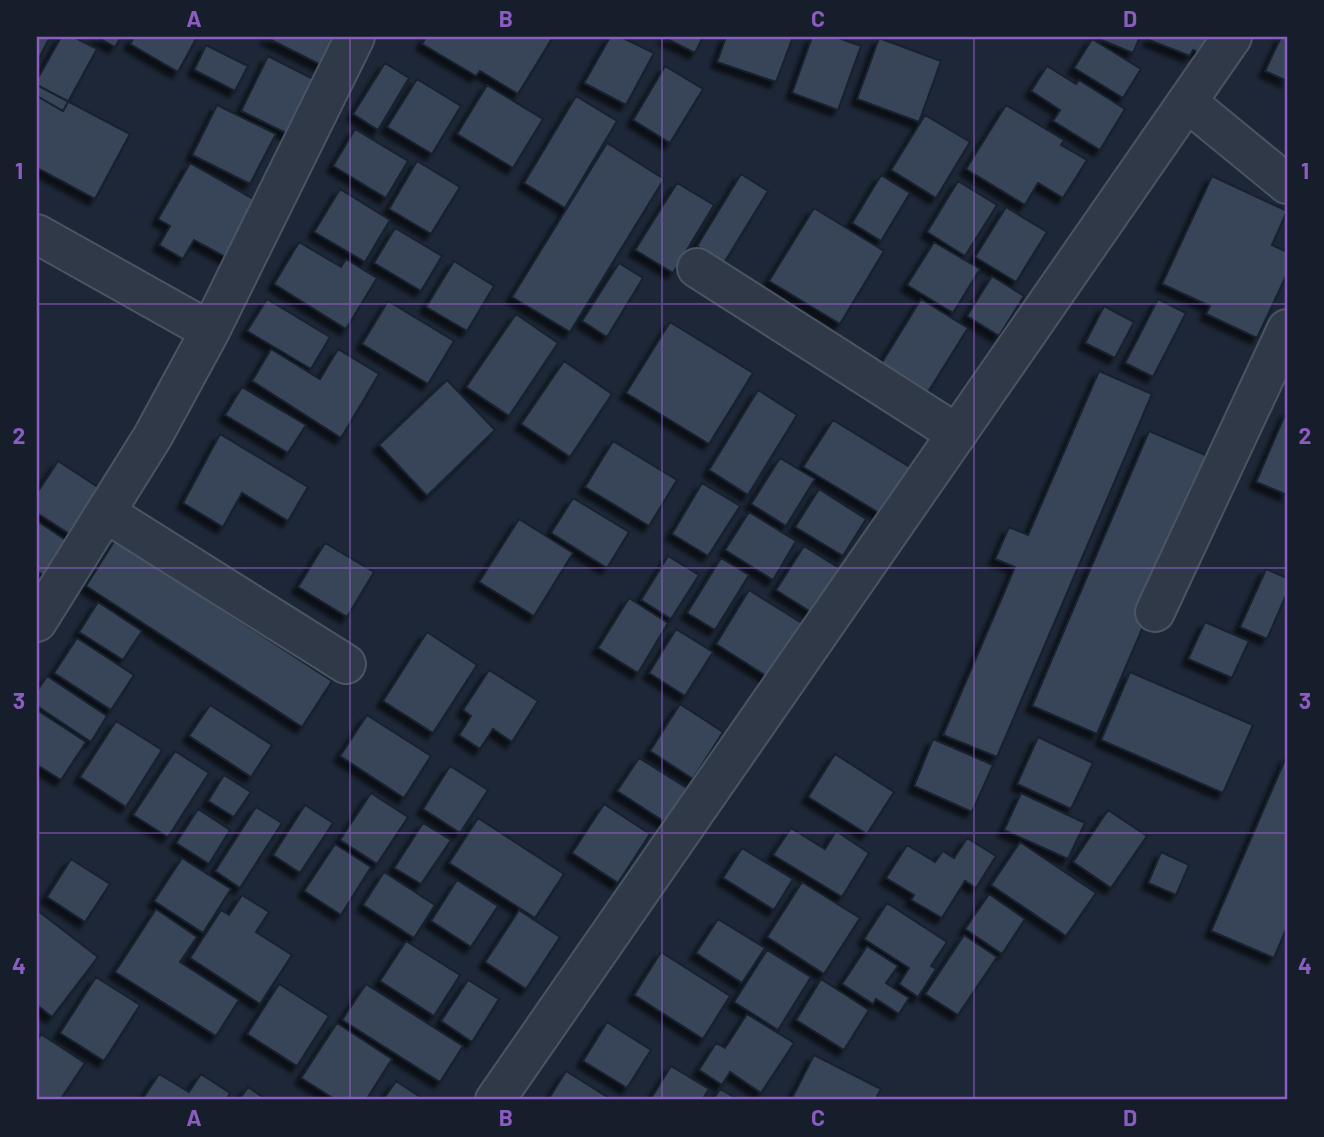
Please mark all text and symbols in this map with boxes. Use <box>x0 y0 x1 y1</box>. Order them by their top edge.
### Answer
text: A <box>186 4 202 32</box>
text: B <box>499 4 513 32</box>
text: C <box>811 4 825 32</box>
text: D <box>1123 4 1137 32</box>
text: 1 <box>15 156 23 184</box>
text: 1 <box>1301 156 1309 184</box>
text: 2 <box>13 421 25 449</box>
text: 2 <box>1299 421 1311 449</box>
text: 3 <box>13 686 25 714</box>
text: 3 <box>1299 686 1311 714</box>
text: 4 <box>12 951 26 979</box>
text: 4 <box>1298 951 1312 979</box>
text: A <box>186 1103 202 1131</box>
text: B <box>499 1103 513 1131</box>
text: C <box>811 1103 825 1131</box>
text: D <box>1123 1103 1137 1131</box>

